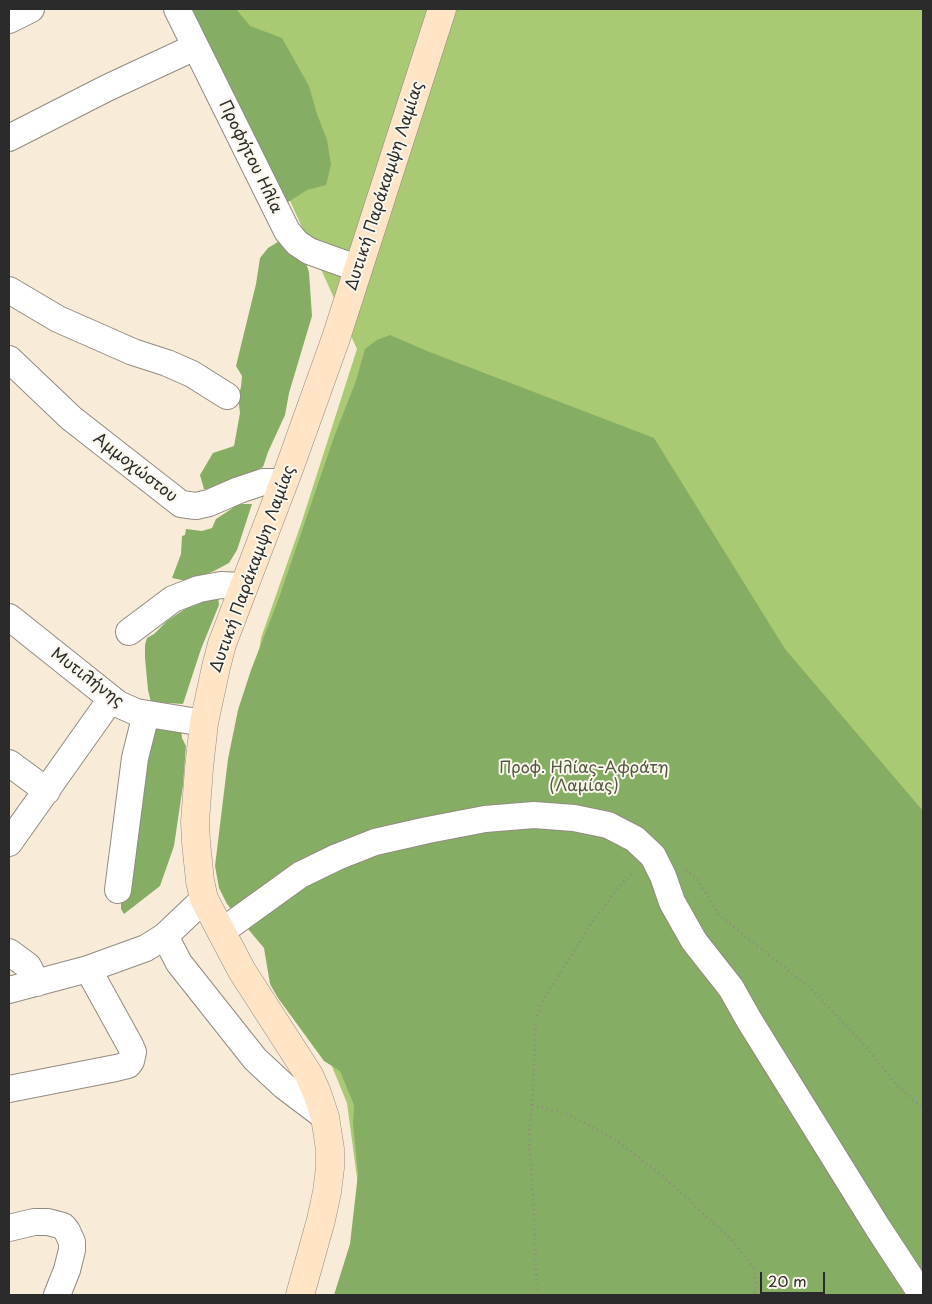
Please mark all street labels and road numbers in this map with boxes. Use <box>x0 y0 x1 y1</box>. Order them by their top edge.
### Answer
street label: Δυτική Παράκαμψη Λαμίας <box>342 79 428 293</box>
street label: Προφήτου Ηλία <box>214 97 286 217</box>
street label: Αμμοχώστου <box>89 429 181 507</box>
street label: Δυτική Παράκαμψη Λαμίας <box>207 463 299 675</box>
street label: Μυτιλήνης <box>47 644 127 712</box>

